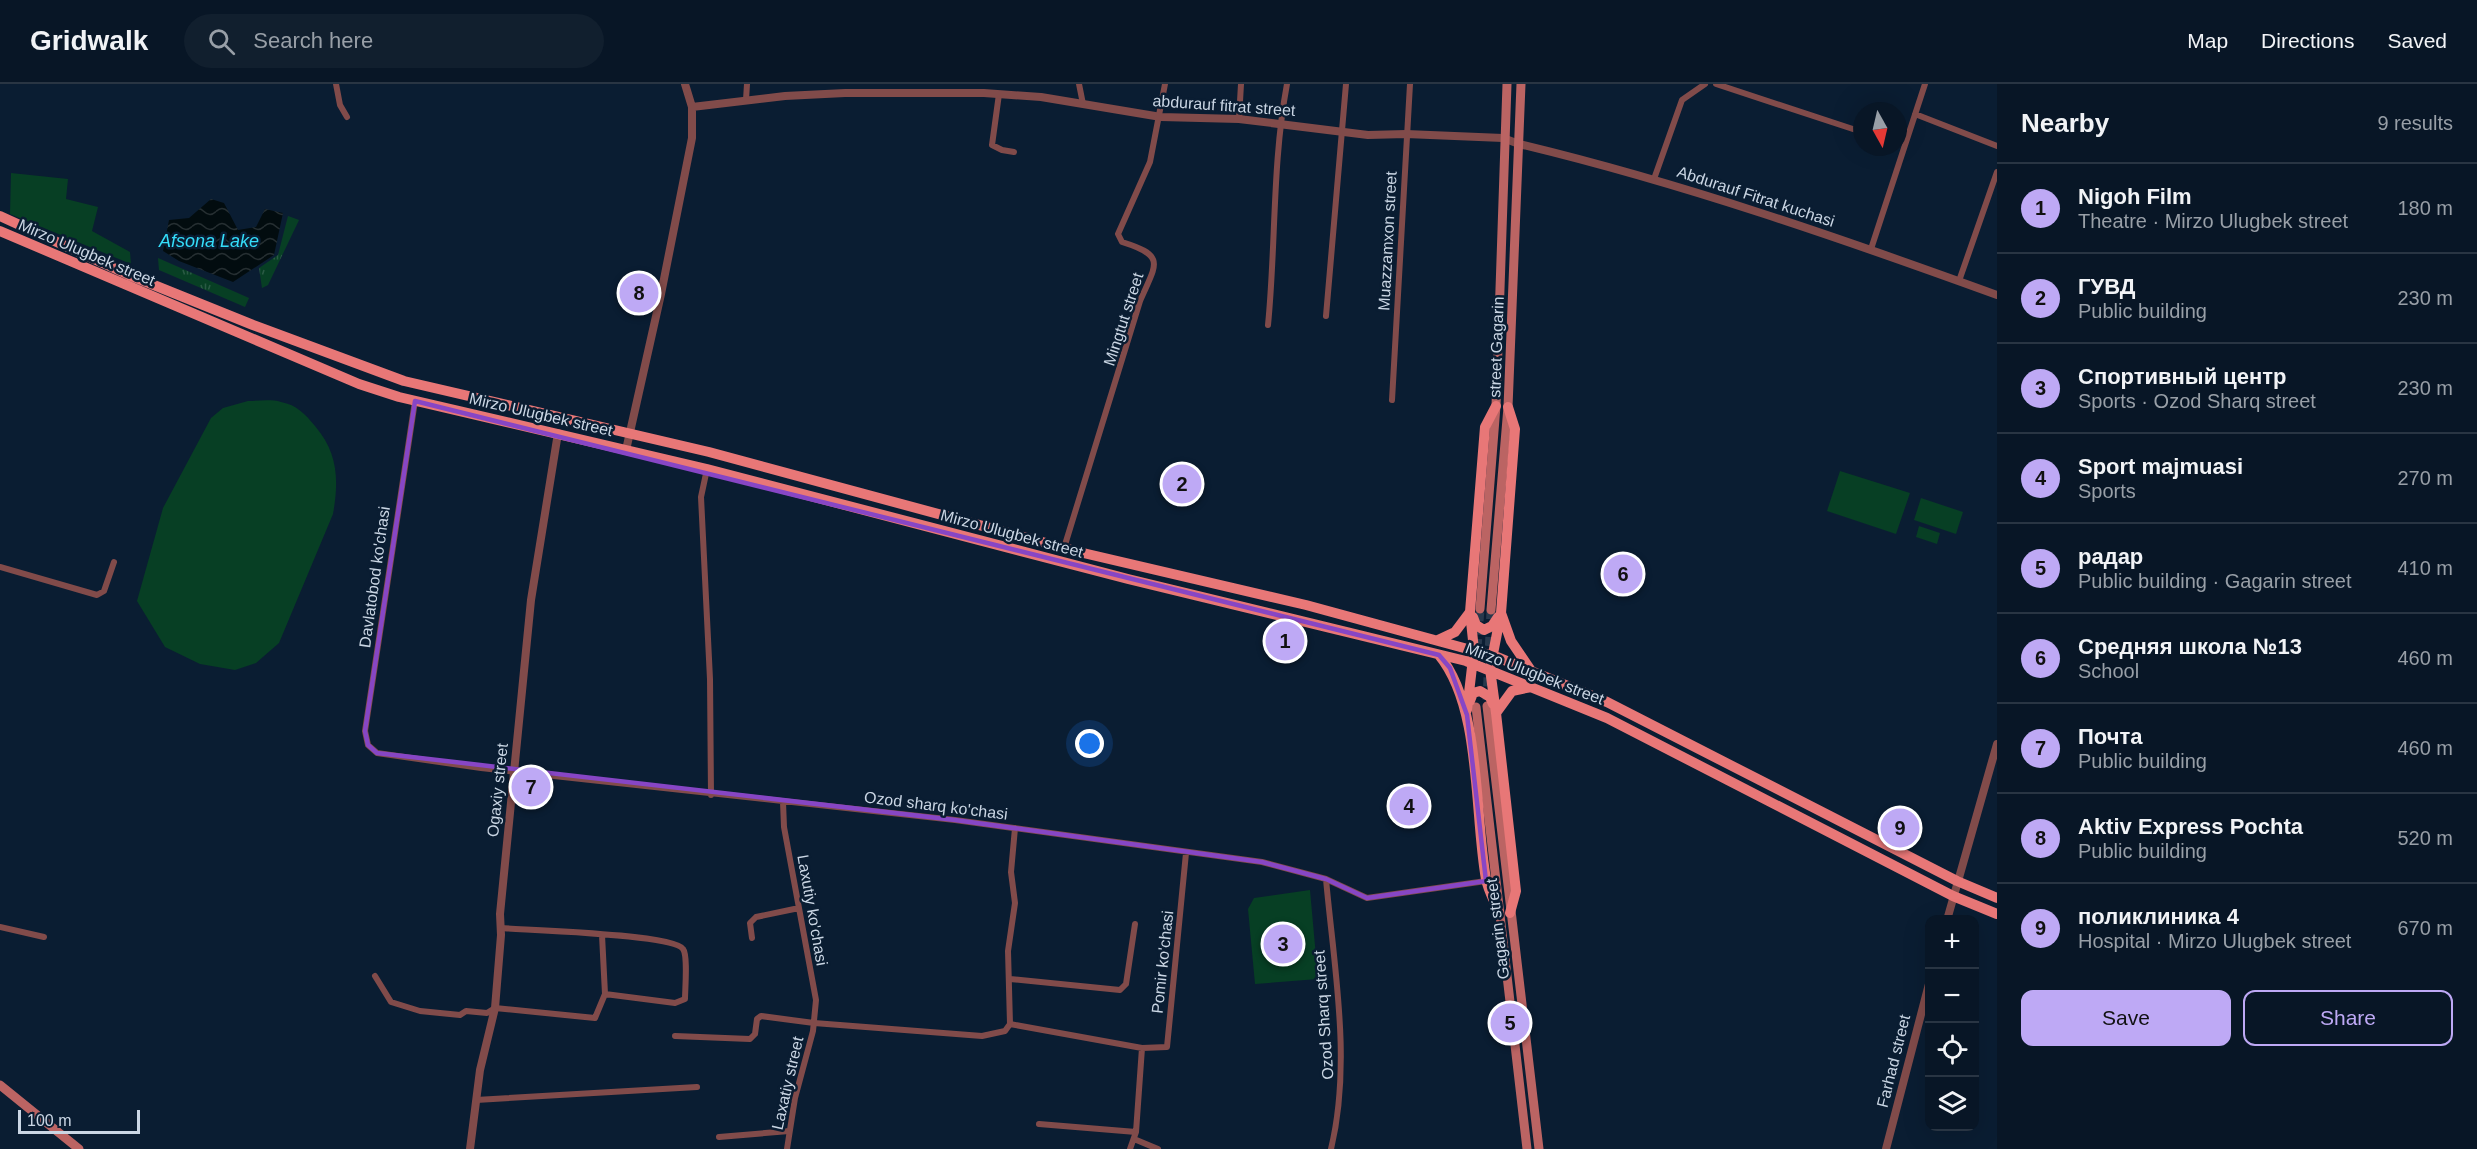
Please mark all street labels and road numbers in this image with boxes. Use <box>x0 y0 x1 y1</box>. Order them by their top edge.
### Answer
street label: abdurauf fitrat street <box>1152 92 1297 119</box>
street label: Abdurauf Fitrat kuchasi <box>1675 163 1837 230</box>
street label: Muazzamxon street <box>1375 170 1400 311</box>
street label: Mirzo Ulugbek street <box>16 216 158 289</box>
street label: Mingtut street <box>1100 270 1147 368</box>
street label: street Gagarin <box>1486 296 1507 398</box>
street label: Mirzo Ulugbek street <box>467 390 615 439</box>
street label: Davlatobod ko'chasi <box>356 505 393 649</box>
street label: Mirzo Ulugbek street <box>939 506 1085 561</box>
street label: Mirzo Ulugbek street <box>1463 639 1607 708</box>
street label: Ogaxiy street <box>484 742 511 838</box>
street label: Ozod sharq ko'chasi <box>863 788 1009 823</box>
street label: Laxutiy ko'chasi <box>794 853 831 967</box>
street label: Gagarin street <box>1483 877 1512 980</box>
street label: Pomir ko'chasi <box>1149 910 1176 1014</box>
street label: Ozod Sharq street <box>1310 949 1337 1080</box>
street label: Farhad street <box>1874 1012 1913 1109</box>
street label: Laxatiy street <box>769 1034 807 1131</box>

